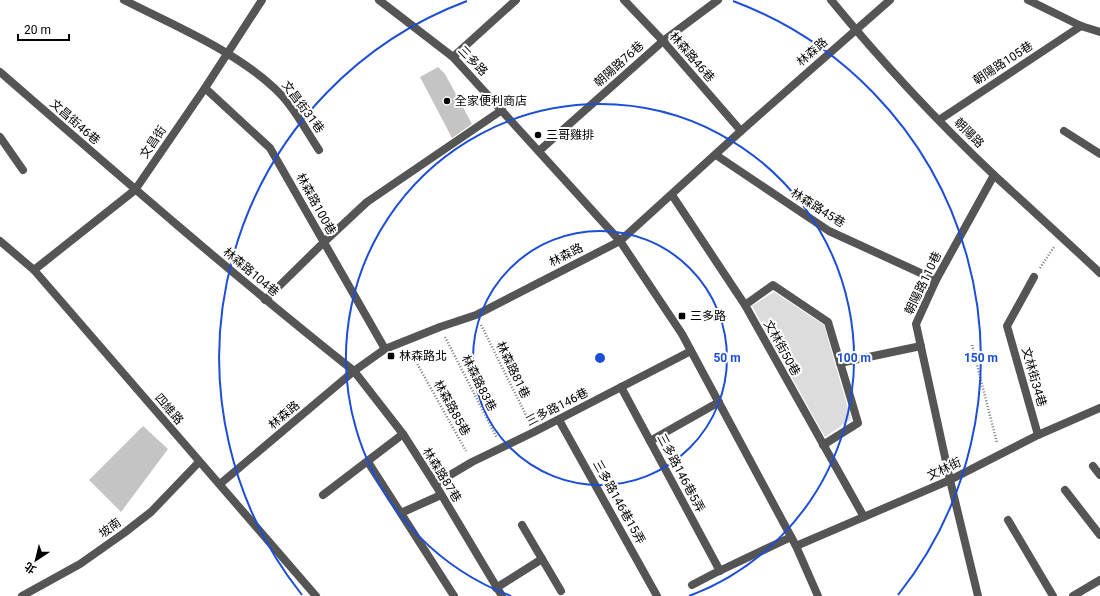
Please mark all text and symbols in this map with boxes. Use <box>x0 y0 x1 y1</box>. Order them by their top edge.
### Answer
scale bar <box>18 16 69 42</box>
text: 20 m <box>24 23 51 37</box>
street label: 林森路46巷 <box>667 29 717 85</box>
street label: 林森路 <box>794 35 830 69</box>
street label: 朝陽路76巷 <box>591 38 647 90</box>
street label: 朝陽路105巷 <box>971 39 1035 87</box>
street label: 三多路 <box>455 43 491 79</box>
street label: 文昌街31巷 <box>279 78 327 136</box>
place label: 全家便利商店 <box>455 94 527 108</box>
marker: 全家便利商店 <box>442 96 452 106</box>
street label: 文昌街46巷 <box>47 97 103 147</box>
street label: 朝陽路 <box>951 115 987 151</box>
street label: 文昌街 <box>137 123 169 161</box>
place label: 三哥雞排 <box>546 128 594 142</box>
marker: 三哥雞排 <box>533 130 543 140</box>
street label: 林森路100巷 <box>293 171 339 237</box>
street label: 林森路45巷 <box>788 186 848 230</box>
street label: 林森路 <box>547 241 585 269</box>
street label: 林森路104巷 <box>220 245 282 299</box>
street label: 朝陽路110巷 <box>902 249 944 317</box>
place label: 三多路 <box>690 309 726 323</box>
marker: 三多路 <box>677 311 687 321</box>
street label: 文林街50巷 <box>761 318 803 378</box>
street label: 林森路81巷 <box>493 339 533 401</box>
street label: 文林街34巷 <box>1019 346 1049 408</box>
place label: 林森路北 <box>399 349 447 363</box>
marker: 林森路北 <box>386 351 396 361</box>
centre of rings <box>593 351 607 365</box>
text: 50 m <box>713 351 741 365</box>
text: 100 m <box>837 351 871 365</box>
text: 150 m <box>964 351 998 365</box>
street label: 林森路83巷 <box>459 352 499 414</box>
street label: 林森路85巷 <box>431 378 473 438</box>
street label: 三多路146巷 <box>523 385 591 429</box>
street label: 四維路 <box>152 391 186 427</box>
street label: 林森路 <box>266 398 302 432</box>
street label: 三多路146巷5弄 <box>654 431 708 515</box>
street label: 林森路87巷 <box>420 445 464 505</box>
street label: 文林街 <box>925 455 963 483</box>
street label: 三多路146巷15弄 <box>590 458 648 546</box>
street label: 坡南 <box>96 515 124 541</box>
north arrow <box>16 540 56 580</box>
text: 北 <box>22 559 39 576</box>

